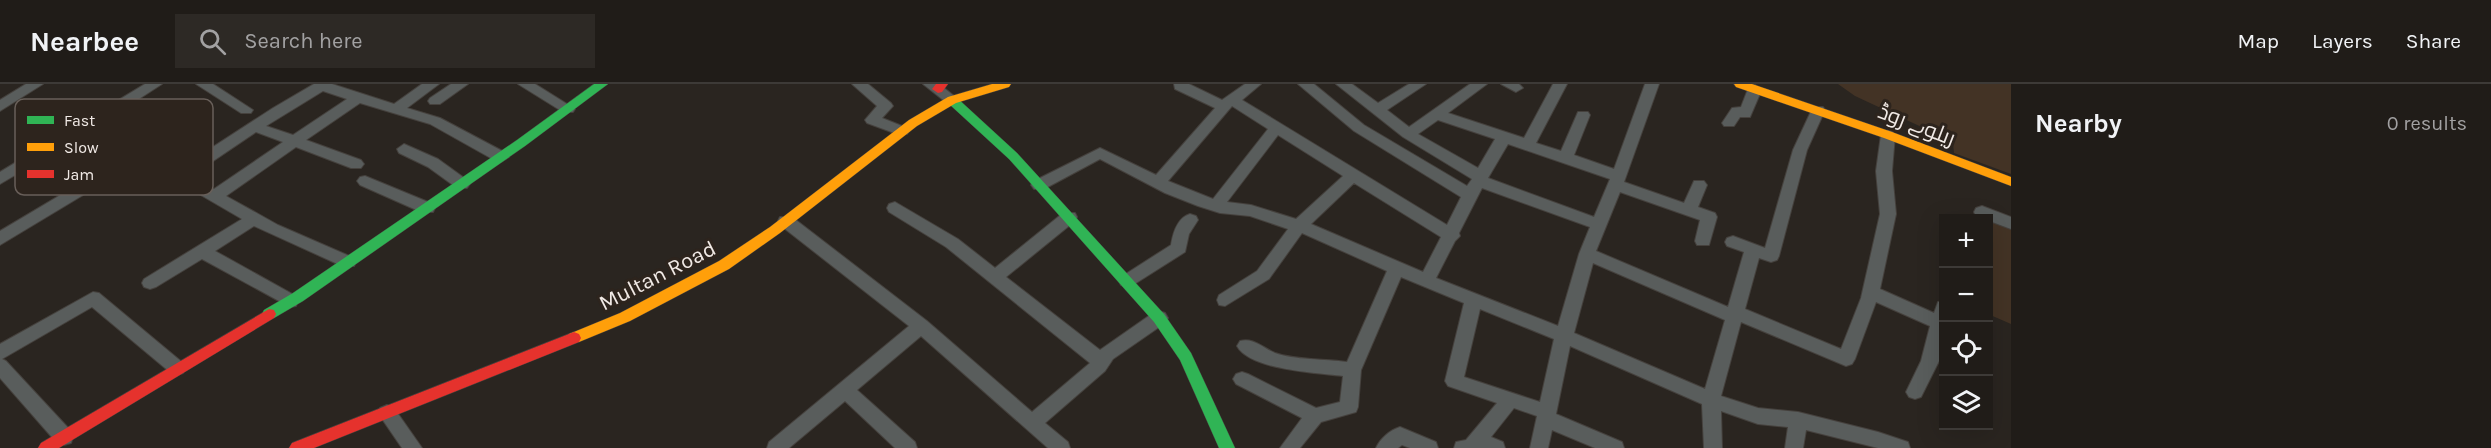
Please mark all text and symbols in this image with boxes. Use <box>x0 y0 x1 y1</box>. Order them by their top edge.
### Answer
search box <box>175 14 595 68</box>
text: Nearbee <box>30 25 139 58</box>
icon: search <box>196 25 229 58</box>
text: Search here <box>244 28 363 54</box>
text: Map <box>2237 29 2279 53</box>
text: Layers <box>2312 29 2373 53</box>
text: Share <box>2406 29 2461 53</box>
street label: ریلوے روڈ <box>1874 98 1959 152</box>
legend <box>15 99 213 195</box>
text: Nearby <box>2035 108 2122 139</box>
text: Fast <box>64 111 95 130</box>
text: 0 results <box>2387 112 2467 135</box>
text: Slow <box>64 138 99 157</box>
text: Jam <box>64 165 94 184</box>
map controls <box>1939 214 1993 430</box>
button: + <box>1939 214 1993 268</box>
street label: Multan Road <box>595 235 720 316</box>
button: − <box>1939 268 1993 322</box>
button: locate <box>1939 322 1993 376</box>
button: layers <box>1939 376 1993 430</box>

